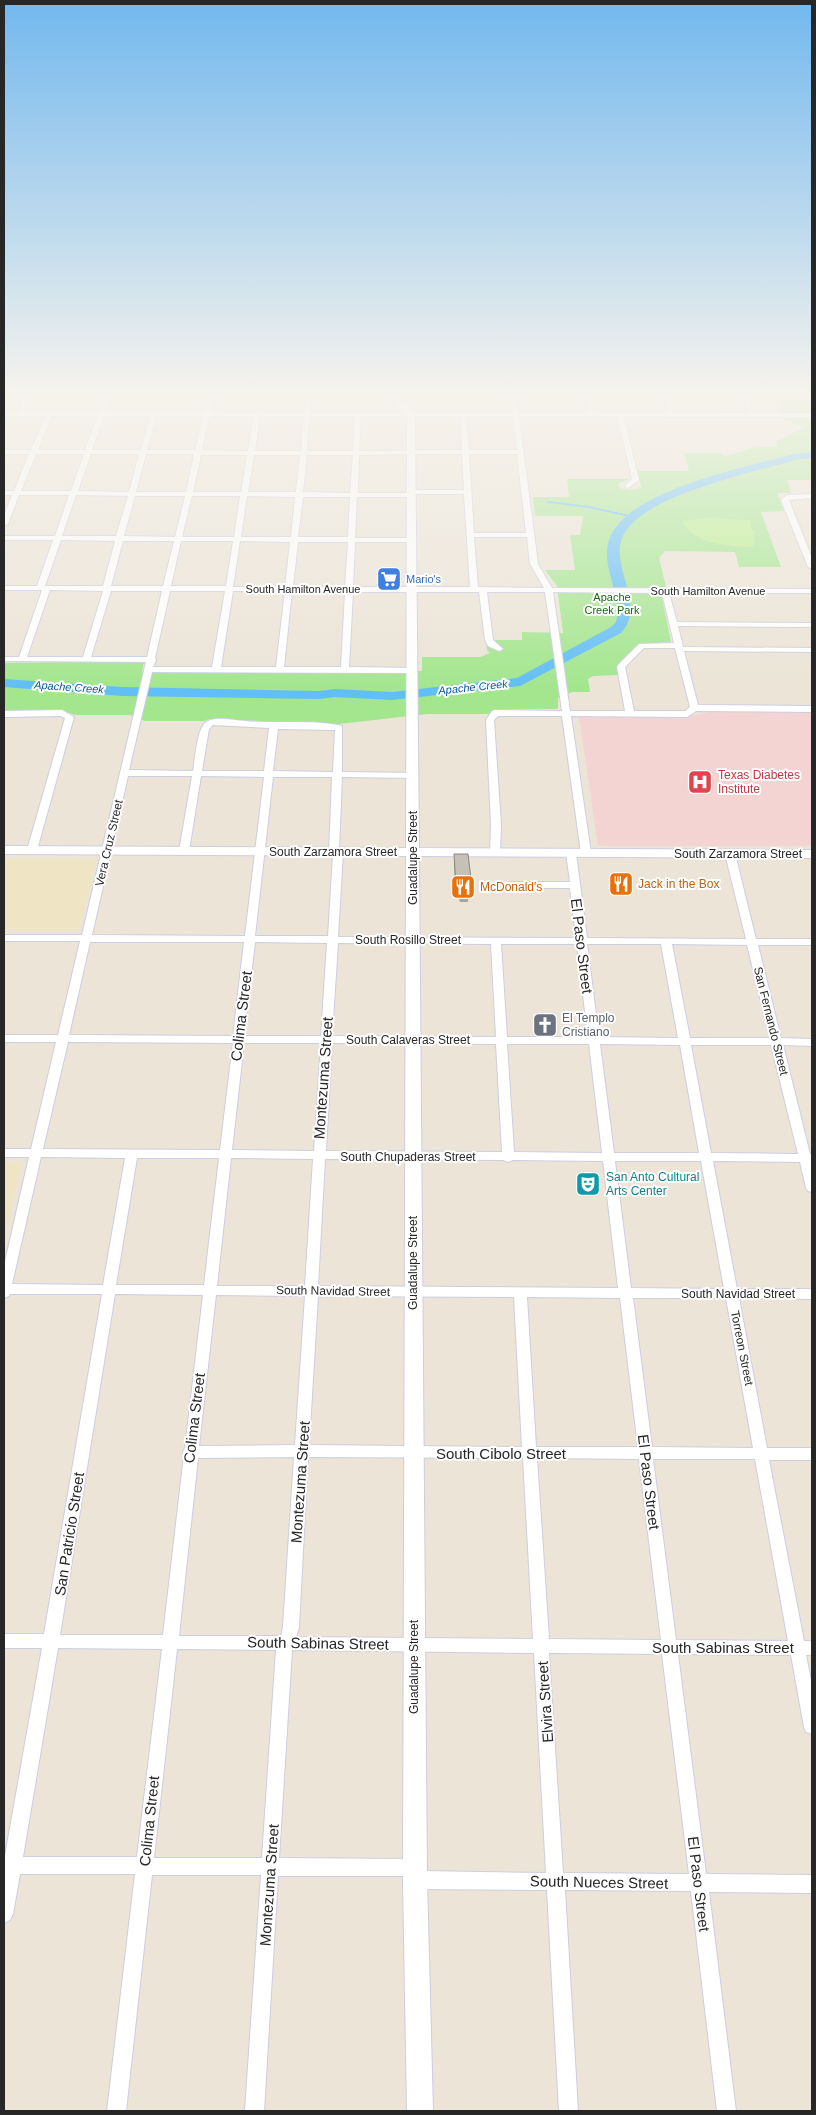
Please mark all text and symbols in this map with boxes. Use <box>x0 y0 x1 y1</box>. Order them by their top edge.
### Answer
supermarket icon: Mario's <box>376 566 402 592</box>
place label: Mario's <box>406 573 442 585</box>
street label: South Hamilton Avenue <box>246 583 360 595</box>
street label: South Hamilton Avenue <box>651 585 765 597</box>
park label: Apache Creek Park <box>584 591 640 616</box>
water label: Apache Creek <box>437 677 509 697</box>
water label: Apache Creek <box>33 679 105 695</box>
place label: Texas Diabetes Institute <box>718 768 800 796</box>
hospital icon: Texas Diabetes Institute <box>687 769 713 795</box>
street label: Vera Cruz Street <box>92 798 126 888</box>
street label: Guadalupe Street <box>406 810 420 905</box>
street label: South Zarzamora Street <box>269 845 398 859</box>
street label: South Zarzamora Street <box>674 847 803 861</box>
restaurant icon: Jack in the Box <box>608 871 634 897</box>
restaurant icon: McDonald's <box>450 874 476 900</box>
place label: Jack in the Box <box>638 877 719 891</box>
place label: McDonald's <box>480 880 542 894</box>
street label: El Paso Street <box>568 897 596 995</box>
street label: South Rosillo Street <box>355 933 462 947</box>
street label: San Fernando Street <box>751 965 791 1077</box>
street label: Colima Street <box>227 969 255 1062</box>
place label: El Templo Cristiano <box>562 1011 615 1039</box>
church icon: El Templo Cristiano <box>532 1012 558 1038</box>
street label: Montezuma Street <box>310 1015 336 1140</box>
street label: South Calaveras Street <box>346 1033 471 1047</box>
street label: South Chupaderas Street <box>340 1150 476 1164</box>
place label: San Anto Cultural Arts Center <box>606 1170 699 1198</box>
theatre icon: San Anto Cultural Arts Center <box>575 1171 601 1197</box>
street label: Guadalupe Street <box>406 1215 420 1310</box>
street label: South Navidad Street <box>276 1283 391 1299</box>
street label: South Navidad Street <box>681 1287 796 1301</box>
street label: Torreon Street <box>728 1309 756 1387</box>
street label: Colima Street <box>180 1371 208 1464</box>
street label: Montezuma Street <box>287 1419 313 1544</box>
street label: El Paso Street <box>635 1433 663 1531</box>
street label: South Cibolo Street <box>436 1445 567 1462</box>
street label: San Patricio Street <box>51 1470 87 1597</box>
street label: Guadalupe Street <box>407 1619 421 1714</box>
street label: South Sabinas Street <box>247 1633 390 1653</box>
street label: South Sabinas Street <box>652 1639 795 1656</box>
street label: Elvira Street <box>534 1660 556 1743</box>
street label: Colima Street <box>136 1774 162 1867</box>
street label: Montezuma Street <box>256 1822 282 1947</box>
street label: El Paso Street <box>685 1835 713 1933</box>
street label: South Nueces Street <box>530 1872 669 1892</box>

